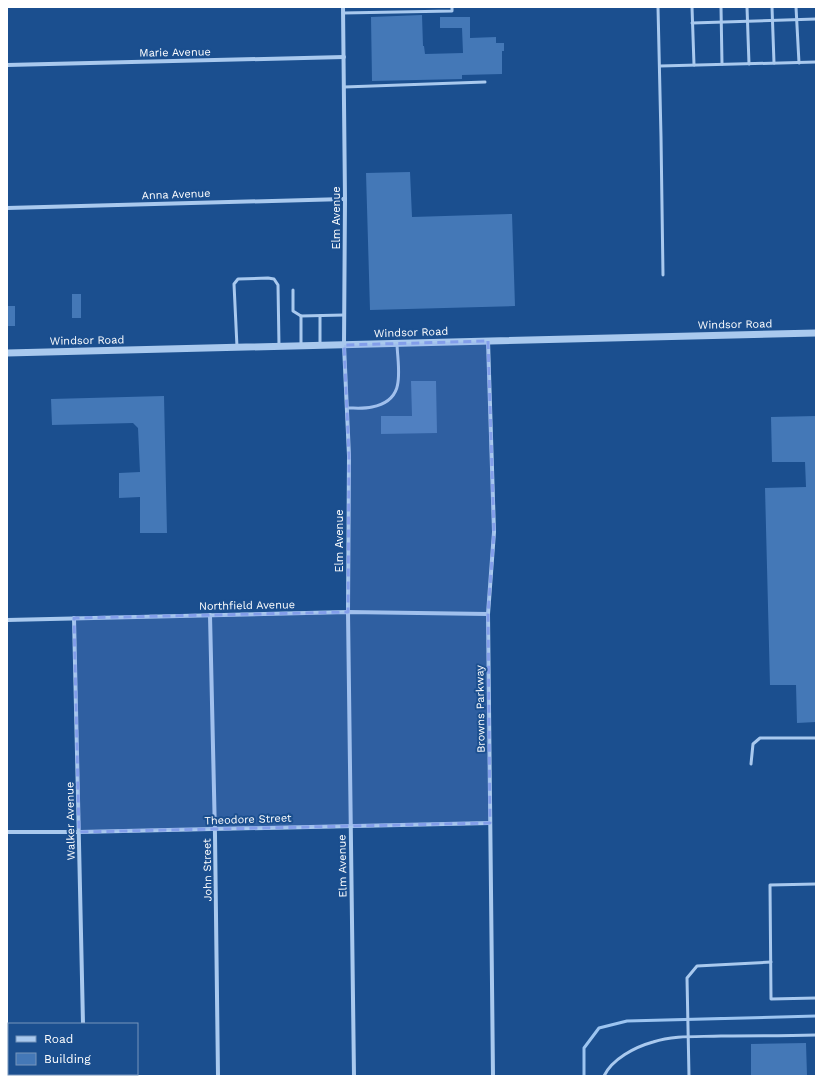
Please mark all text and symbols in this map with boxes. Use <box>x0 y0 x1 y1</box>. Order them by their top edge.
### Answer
street label: Marie Avenue <box>139 45 211 60</box>
street label: Elm Avenue <box>330 186 343 250</box>
street label: Anna Avenue <box>141 187 211 202</box>
street label: Windsor Road <box>698 317 772 332</box>
street label: Windsor Road <box>374 325 448 340</box>
street label: Windsor Road <box>50 333 124 348</box>
street label: Elm Avenue <box>333 509 346 573</box>
street label: Northfield Avenue <box>199 598 295 613</box>
street label: Browns Parkway <box>473 665 488 753</box>
street label: Walker Avenue <box>63 782 78 860</box>
street label: Theodore Street <box>204 811 292 828</box>
street label: Elm Avenue <box>335 834 350 898</box>
street label: John Street <box>200 838 215 902</box>
legend <box>8 1023 138 1075</box>
text: Road <box>44 1032 73 1046</box>
text: Building <box>44 1052 91 1066</box>

